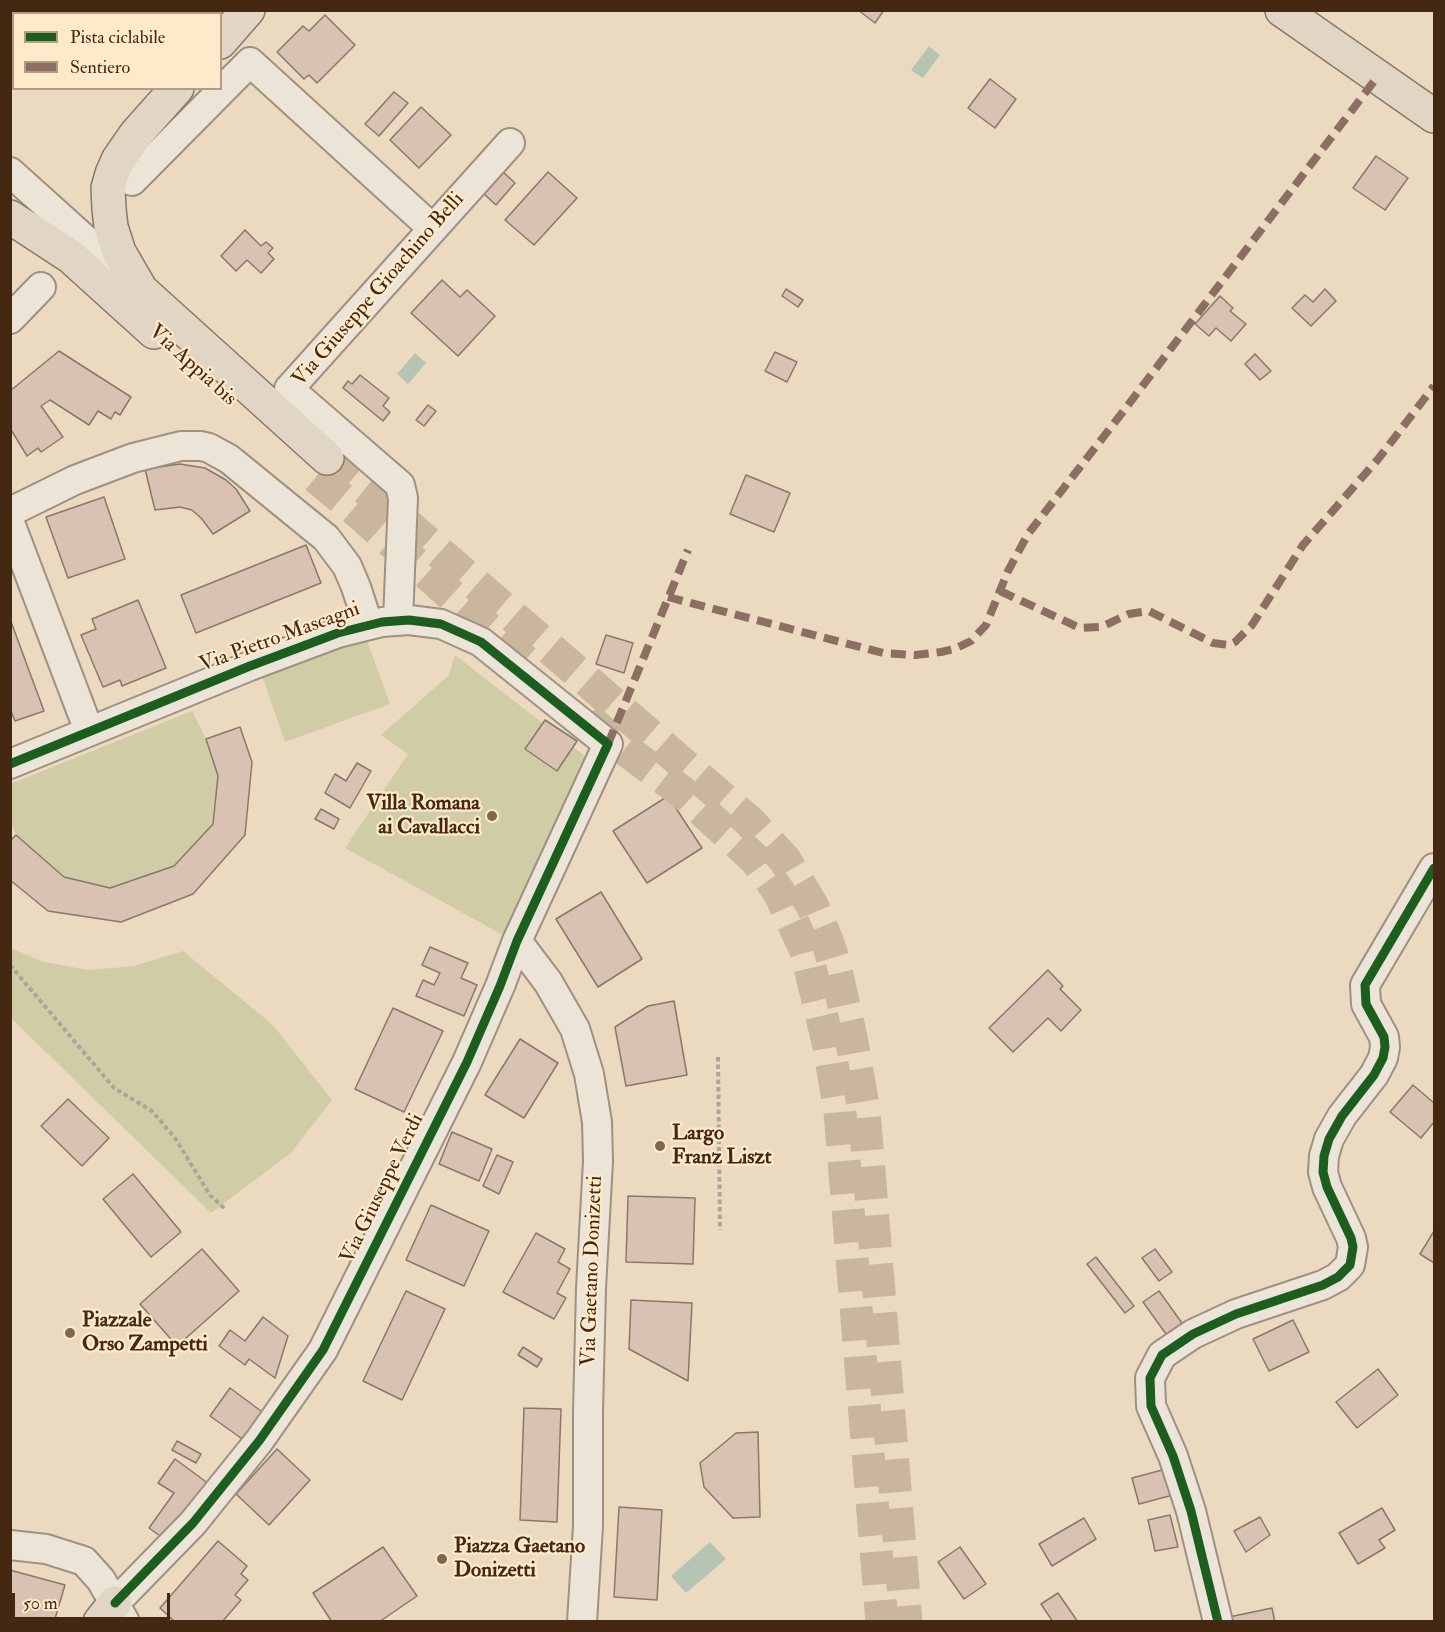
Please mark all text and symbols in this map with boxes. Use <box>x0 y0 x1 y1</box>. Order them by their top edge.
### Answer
legend <box>12 12 222 90</box>
text: Pista ciclabile <box>70 26 165 49</box>
text: Sentiero <box>70 56 130 79</box>
street label: Via Giuseppe Gioachino Belli <box>288 188 470 392</box>
street label: Via Appia bis <box>143 320 241 412</box>
street label: Via Pietro Mascagni <box>196 597 364 679</box>
place label: Villa Romana ai Cavallacci <box>366 791 480 841</box>
marker: Villa Romana ai Cavallacci <box>485 809 499 823</box>
street label: Via Giuseppe Verdi <box>336 1110 430 1268</box>
place label: Largo Franz Liszt <box>672 1121 771 1171</box>
marker: Largo Franz Liszt <box>653 1139 667 1153</box>
street label: Via Gaetano Donizetti <box>577 1175 609 1367</box>
place label: Piazzale Orso Zampetti <box>82 1308 208 1358</box>
marker: Piazzale Orso Zampetti <box>63 1326 77 1340</box>
place label: Piazza Gaetano Donizetti <box>454 1534 585 1584</box>
marker: Piazza Gaetano Donizetti <box>435 1552 449 1566</box>
scale bar <box>15 1581 172 1619</box>
text: 50 m <box>23 1592 58 1615</box>

